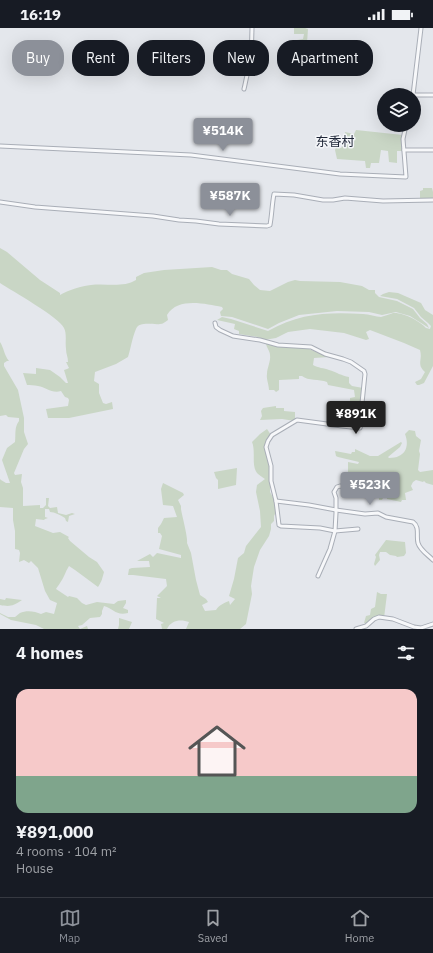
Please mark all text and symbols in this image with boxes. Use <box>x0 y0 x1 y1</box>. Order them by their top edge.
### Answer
text: 16:19 <box>20 5 61 24</box>
chip: Buy <box>12 40 64 76</box>
chip: Rent <box>72 40 129 76</box>
chip: Filters <box>137 40 205 76</box>
chip: New <box>213 40 269 76</box>
chip: Apartment <box>277 40 373 76</box>
map controls <box>377 88 421 132</box>
button: layers <box>377 88 421 132</box>
pin: ¥514K <box>195 118 251 152</box>
text: ¥514K <box>203 122 243 139</box>
district label: 东香村 <box>315 133 355 150</box>
pin: ¥587K <box>202 183 258 217</box>
text: ¥587K <box>210 187 250 204</box>
pin: ¥891K <box>328 401 384 435</box>
text: ¥891K <box>336 405 376 422</box>
pin: ¥523K <box>342 472 398 506</box>
text: ¥523K <box>350 476 390 493</box>
text: 4 homes <box>16 642 83 664</box>
icon: filters <box>395 642 417 664</box>
icon: home <box>181 715 253 787</box>
text: ¥891,000 <box>16 821 94 843</box>
text: 4 rooms · 104 m² <box>16 843 117 860</box>
text: House <box>16 860 53 877</box>
tab: Map <box>59 907 81 945</box>
tab: Saved <box>198 907 228 945</box>
tab: Home <box>345 907 374 945</box>

